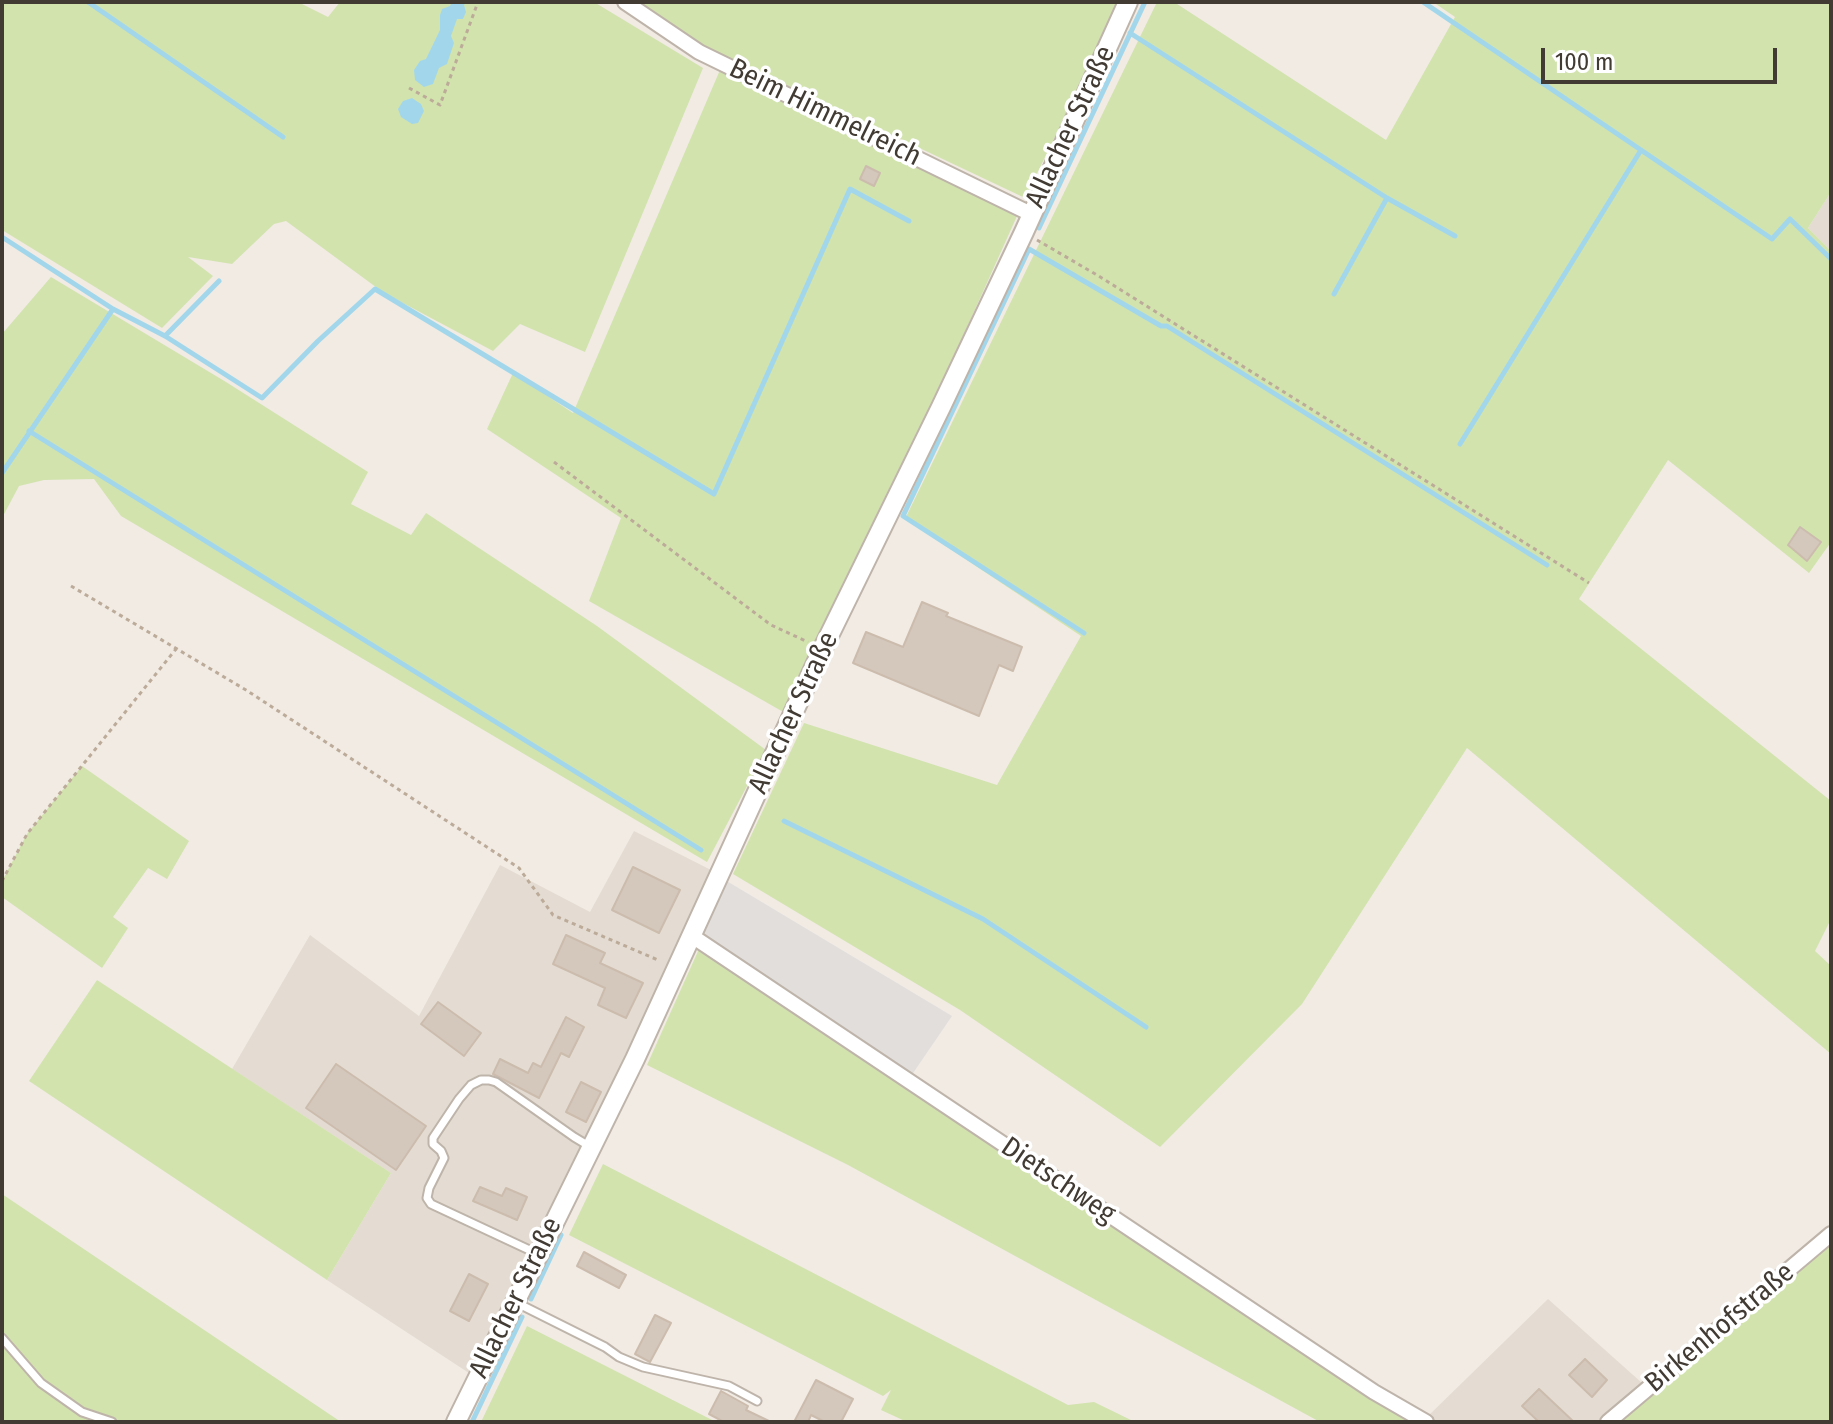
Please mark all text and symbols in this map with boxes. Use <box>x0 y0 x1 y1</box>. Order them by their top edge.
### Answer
scale bar <box>1545 32 1781 82</box>
street label: Allacher Straße <box>1019 41 1123 213</box>
text: 100 m <box>1555 48 1613 76</box>
street label: Beim Himmelreich <box>724 52 926 174</box>
street label: Allacher Straße <box>742 627 846 799</box>
street label: Dietschweg <box>995 1131 1121 1231</box>
street label: Allacher Straße <box>463 1212 569 1384</box>
street label: Birkenhofstraße <box>1639 1256 1801 1400</box>

